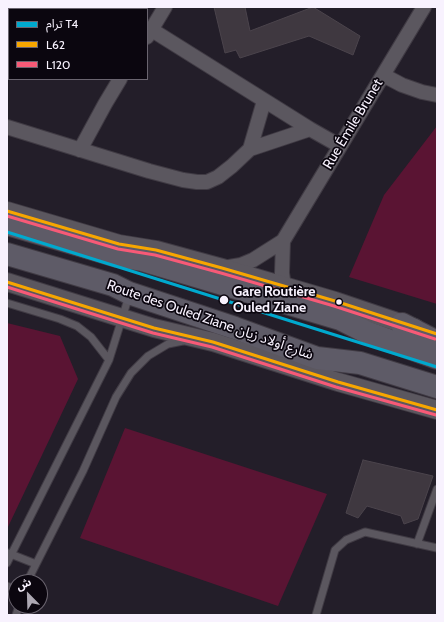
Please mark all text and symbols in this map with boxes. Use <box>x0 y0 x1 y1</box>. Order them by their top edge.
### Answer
legend <box>8 8 148 80</box>
text: ترام T4 <box>46 16 78 31</box>
text: L62 <box>46 37 65 52</box>
text: L120 <box>46 57 70 72</box>
street label: Rue Émile Brunet <box>320 76 386 172</box>
street label: Route des Ouled Ziane شارع أولاد زيان <box>104 277 316 363</box>
place label: Gare Routière Ouled Ziane <box>233 284 315 316</box>
marker: Gare Routière Ouled Ziane <box>218 294 230 306</box>
unlabelled marker <box>334 297 344 307</box>
north arrow <box>8 574 48 614</box>
text: ش <box>14 574 33 593</box>

